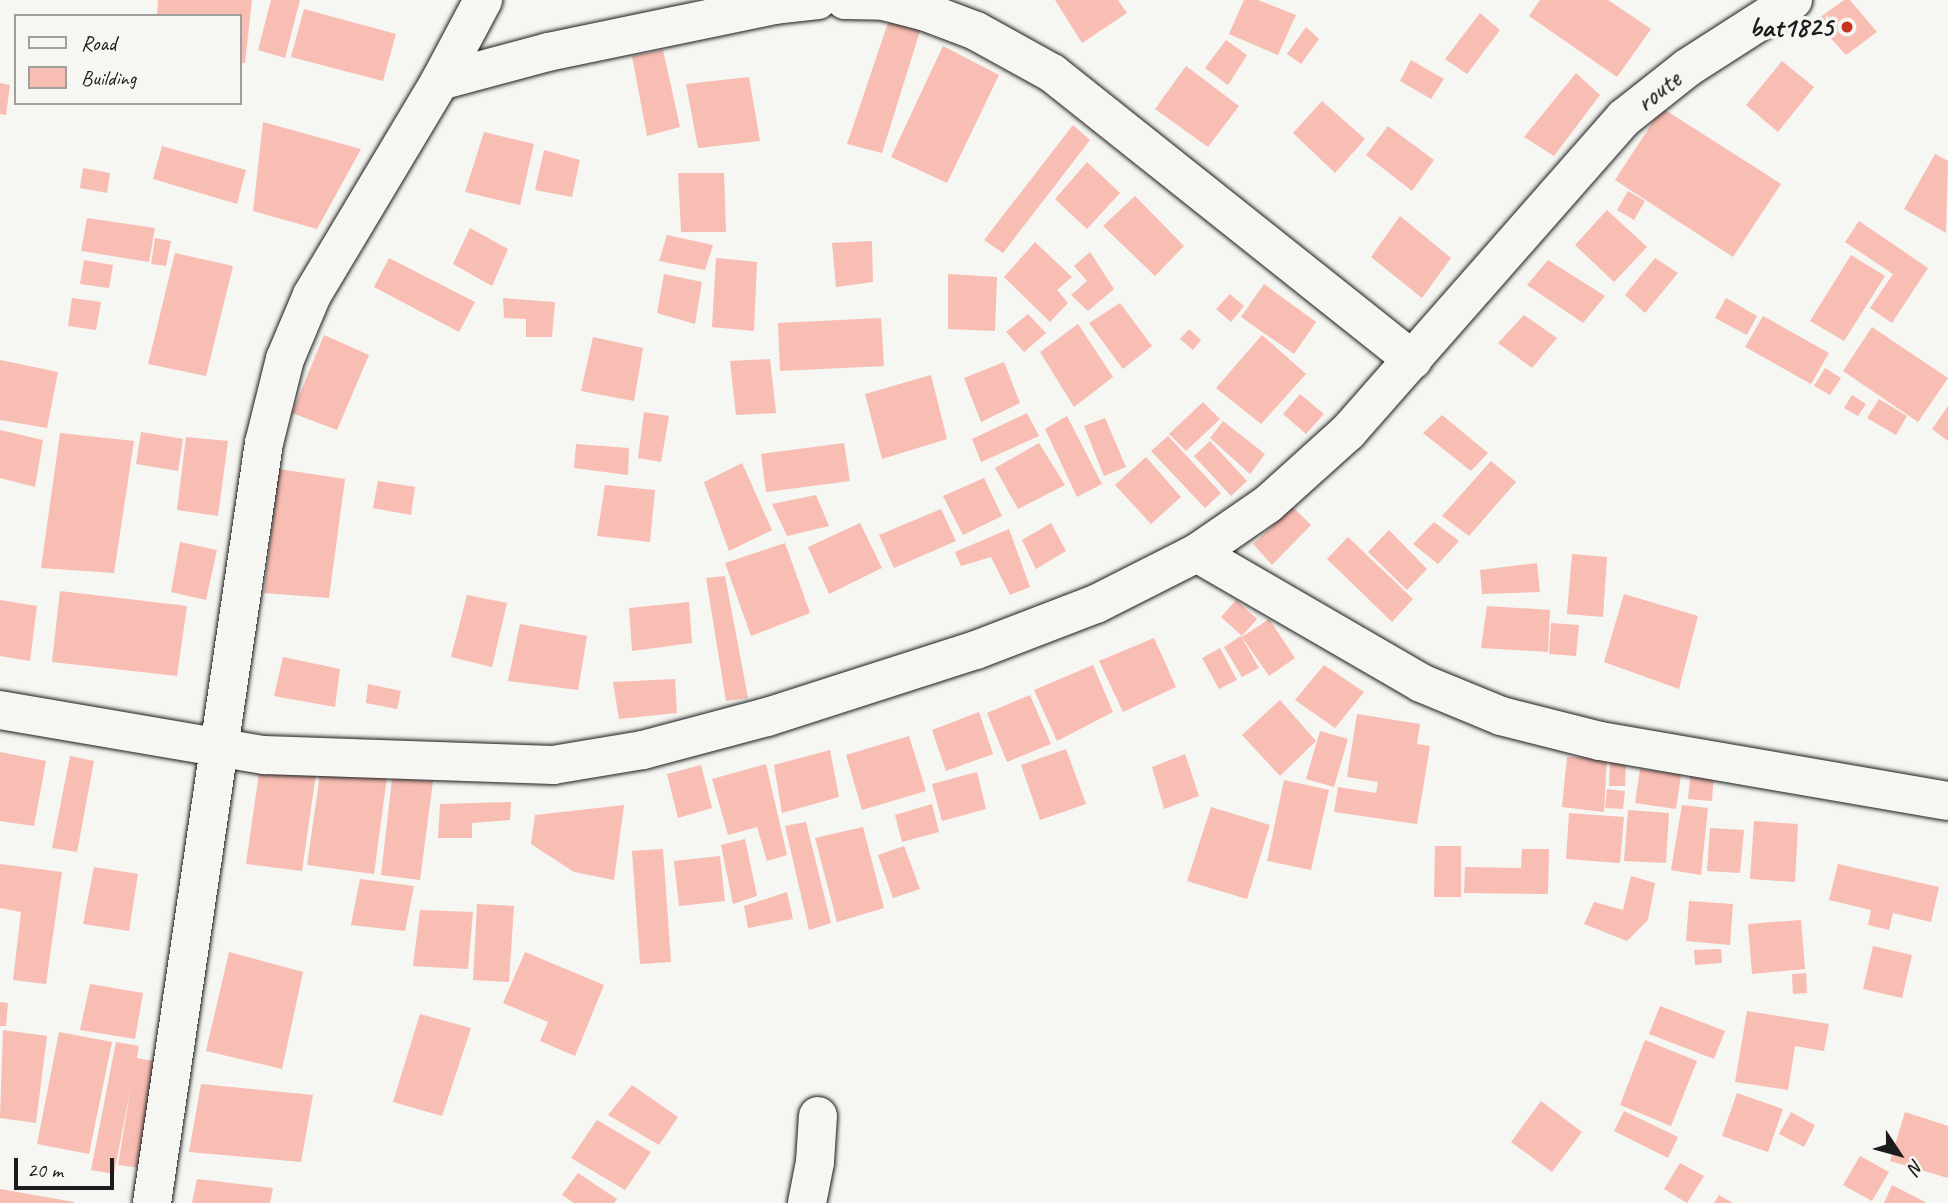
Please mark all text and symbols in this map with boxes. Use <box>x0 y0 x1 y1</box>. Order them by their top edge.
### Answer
place label: bat1825 <box>1749 10 1833 44</box>
legend <box>14 14 242 105</box>
marker: bat1825 <box>1839 19 1855 35</box>
text: Road <box>81 30 116 56</box>
street label: route <box>1628 63 1688 119</box>
text: Building <box>81 65 136 91</box>
north arrow <box>1864 1119 1934 1189</box>
scale bar <box>18 1144 117 1188</box>
text: N <box>1903 1155 1929 1178</box>
text: 20 m <box>27 1157 63 1183</box>

